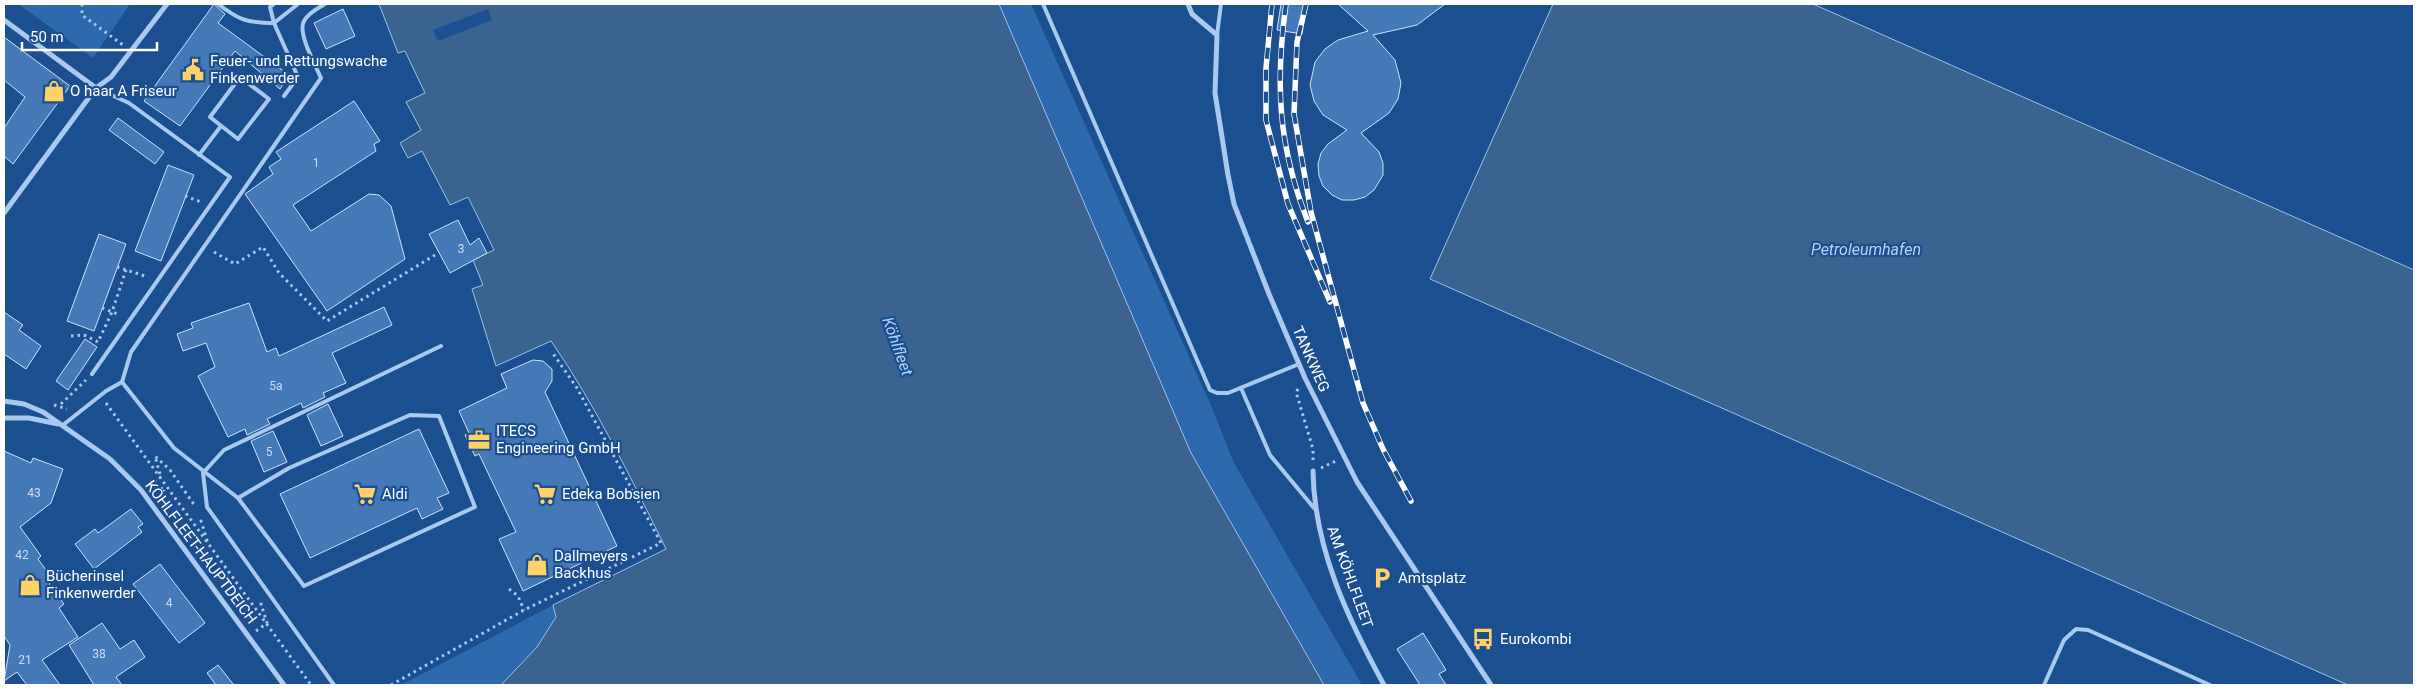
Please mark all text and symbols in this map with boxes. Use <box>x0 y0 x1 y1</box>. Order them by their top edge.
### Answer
scale bar <box>22 20 158 52</box>
text: 50 m <box>30 28 64 46</box>
place label: Feuer- und Rettungswache Finkenwerder <box>210 52 387 87</box>
public building icon: Feuer- und Rettungswache Finkenwerder <box>180 57 206 83</box>
shop icon: O haar A Friseur <box>41 78 67 104</box>
place label: O haar A Friseur <box>70 82 177 100</box>
house number: 1 <box>313 156 319 170</box>
water label: Petroleumhafen <box>1811 240 1921 259</box>
house number: 3 <box>458 242 464 256</box>
water label: Köhlfleet <box>878 314 917 379</box>
street label: TANKWEG <box>1288 323 1334 395</box>
house number: 5a <box>269 379 283 393</box>
place label: ITECS Engineering GmbH <box>496 422 621 457</box>
office icon: ITECS Engineering GmbH <box>466 427 492 453</box>
house number: 5 <box>266 445 273 459</box>
street label: KÖHLFLEET-HAUPTDEICH <box>141 477 261 627</box>
supermarket icon: Aldi <box>352 481 378 507</box>
supermarket icon: Edeka Bobsien <box>532 481 558 507</box>
place label: Aldi <box>382 485 408 503</box>
place label: Edeka Bobsien <box>562 485 660 503</box>
house number: 43 <box>27 486 41 500</box>
street label: AM KÖHLFLEET <box>1323 523 1377 631</box>
place label: Dallmeyers Backhus <box>554 547 628 582</box>
house number: 42 <box>15 548 29 562</box>
shop icon: Dallmeyers Backhus <box>524 552 550 578</box>
parking icon: Amtsplatz <box>1369 565 1395 591</box>
place label: Bücherinsel Finkenwerder <box>46 567 136 602</box>
place label: Amtsplatz <box>1398 569 1466 587</box>
shop icon: Bücherinsel Finkenwerder <box>17 572 43 598</box>
house number: 4 <box>166 596 173 610</box>
bus stop icon: Eurokombi <box>1470 626 1496 652</box>
place label: Eurokombi <box>1500 630 1572 648</box>
house number: 38 <box>92 647 106 661</box>
house number: 21 <box>18 653 32 667</box>

